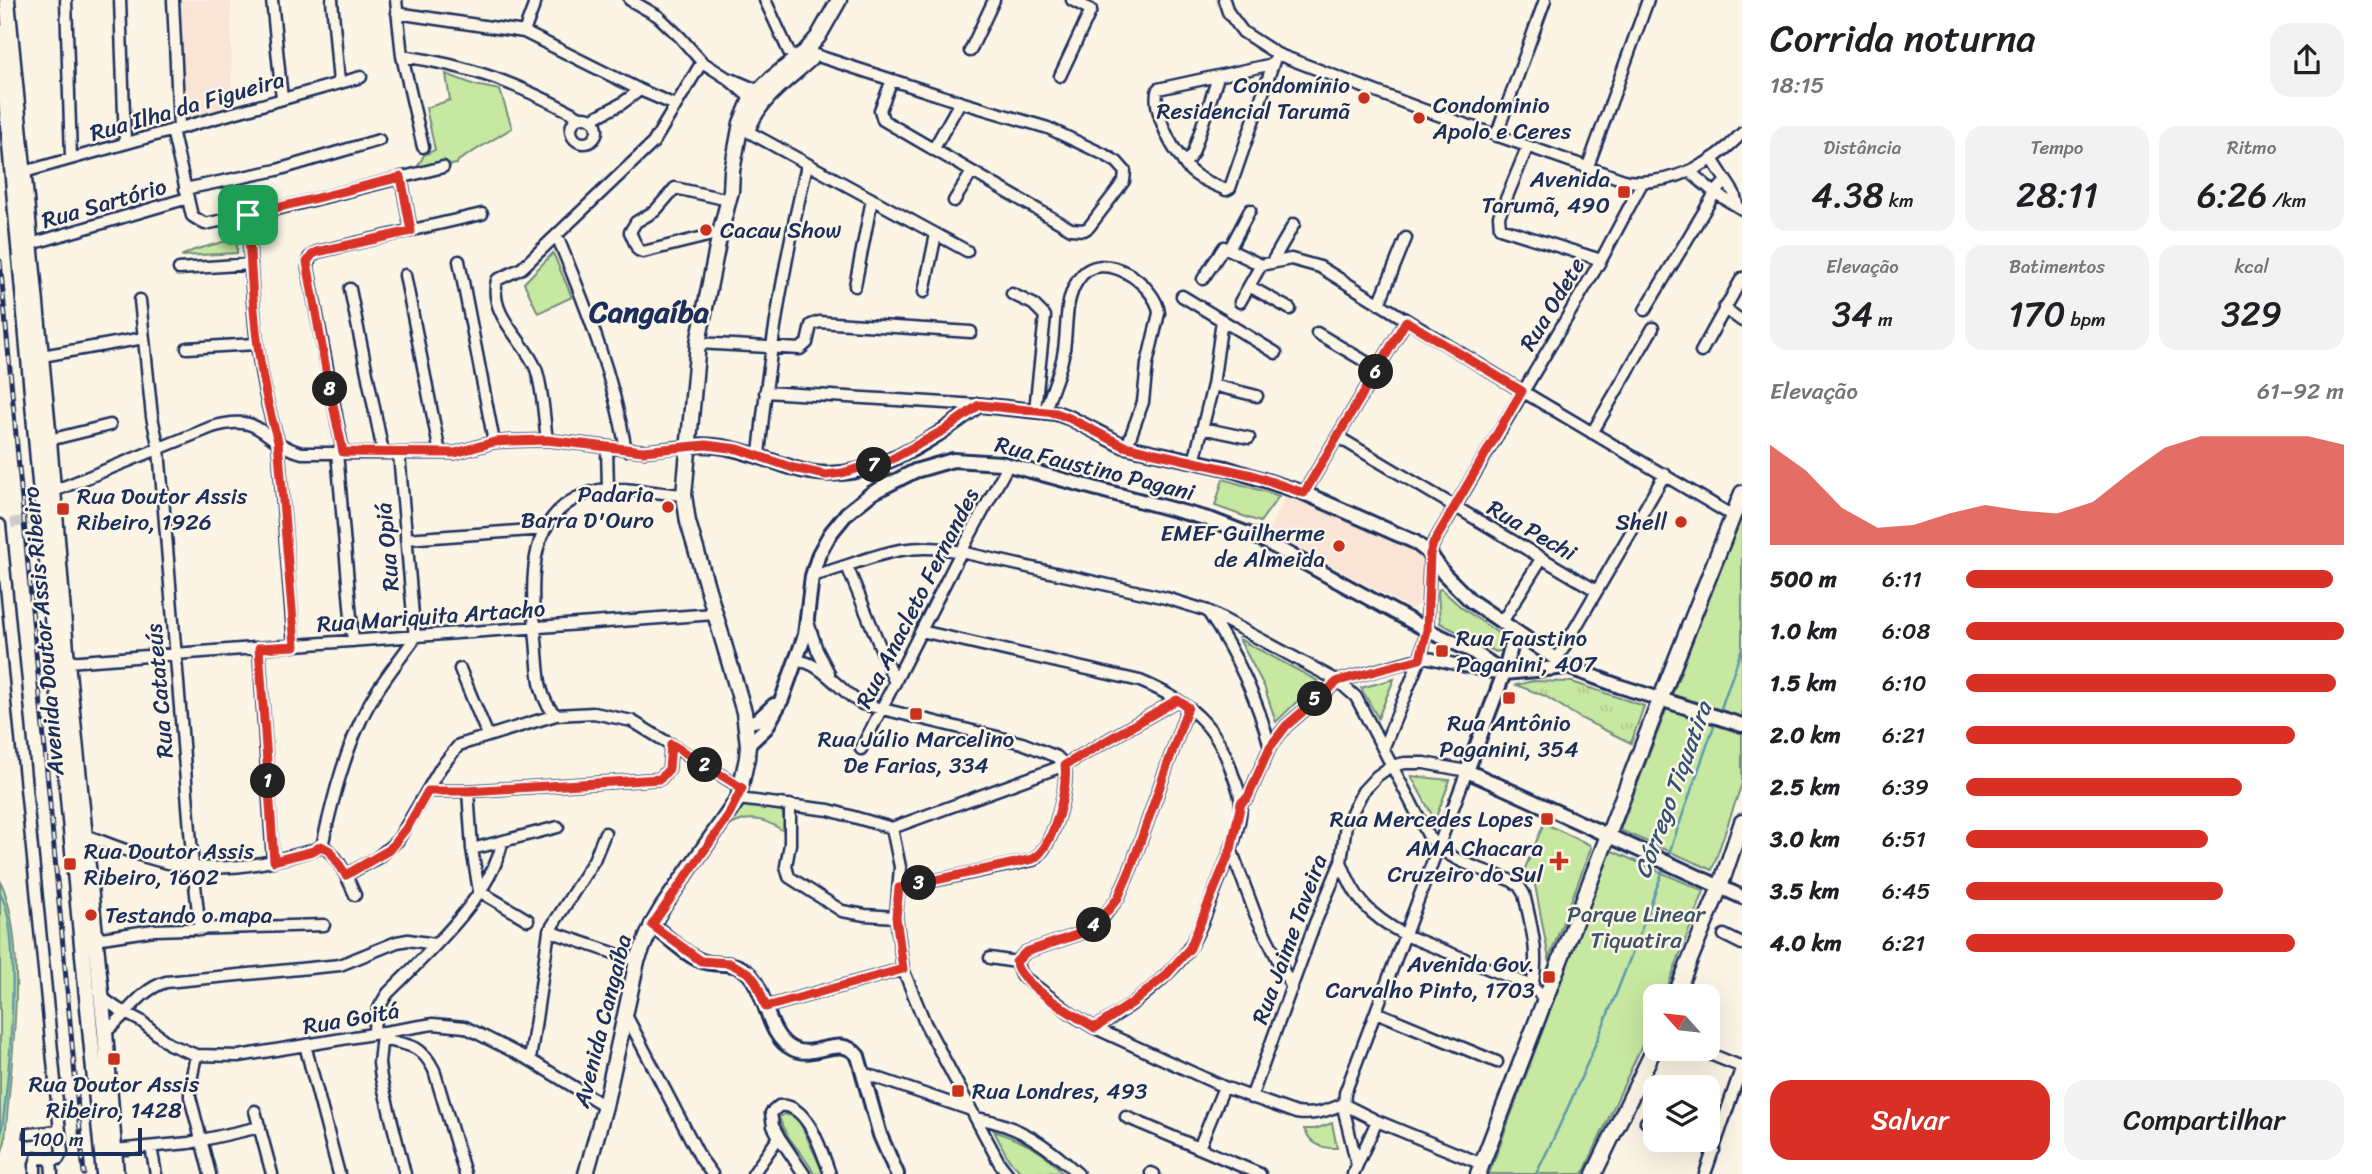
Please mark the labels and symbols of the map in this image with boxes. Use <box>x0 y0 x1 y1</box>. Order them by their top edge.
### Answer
street label: Rua Ilha da Figueira <box>85 59 290 154</box>
place label: Condomínio Residencial Tarumã <box>1156 65 1350 132</box>
place label: Condominio Apolo e Ceres <box>1432 85 1572 152</box>
marker: Condomínio Residencial Tarumã <box>1356 90 1372 106</box>
marker: Condominio Apolo e Ceres <box>1411 110 1427 126</box>
place label: Avenida Tarumã, 490 <box>1482 159 1610 226</box>
street label: Rua Sartório <box>37 166 172 241</box>
marker: Avenida Tarumã, 490 <box>1616 184 1632 200</box>
pin <box>218 185 278 245</box>
place label: Cacau Show <box>720 210 841 251</box>
marker: Cacau Show <box>698 222 714 238</box>
street label: Rua Odete <box>1508 249 1597 359</box>
district label: Cangaíba <box>588 285 710 339</box>
pin: 6 <box>1358 354 1394 390</box>
pin: 8 <box>312 372 348 406</box>
street label: Rua Faustino Pagani <box>991 424 1200 513</box>
pin: 7 <box>856 448 892 482</box>
place label: Padaria Barra D'Ouro <box>521 474 654 541</box>
place label: Rua Doutor Assis Ribeiro, 1926 <box>77 476 248 543</box>
street label: Rua Anacleto Fernandes <box>844 480 991 716</box>
street label: Avenida Doutor Assis Ribeiro <box>10 485 77 778</box>
street label: Rua Pechi <box>1479 488 1585 573</box>
marker: Padaria Barra D'Ouro <box>660 499 676 515</box>
marker: Rua Doutor Assis Ribeiro, 1926 <box>55 501 71 517</box>
street label: Rua Opiá <box>363 501 412 593</box>
place label: Shell <box>1616 502 1667 543</box>
place label: EMEF Guilherme de Almeida <box>1161 513 1325 580</box>
marker: Shell <box>1673 514 1689 530</box>
marker: EMEF Guilherme de Almeida <box>1331 538 1347 554</box>
street label: Rua Mariquita Artacho <box>316 588 546 645</box>
place label: Rua Faustino Paganini, 407 <box>1456 618 1598 685</box>
street label: Rua Catateús <box>133 621 186 760</box>
marker: Rua Faustino Paganini, 407 <box>1434 643 1450 659</box>
pin: 5 <box>1298 682 1332 716</box>
marker: Rua Antônio Paganini, 354 <box>1501 690 1517 706</box>
water label: Córrego Tiquatira <box>1622 694 1725 884</box>
place label: Rua Antônio Paganini, 354 <box>1439 703 1579 770</box>
marker: Rua Júlio Marcelino De Farias, 334 <box>908 706 924 722</box>
place label: Rua Júlio Marcelino De Farias, 334 <box>818 719 1015 786</box>
pin: 2 <box>688 748 722 782</box>
pin: 1 <box>250 764 286 798</box>
place label: Rua Mercedes Lopes <box>1330 799 1534 840</box>
marker: Rua Mercedes Lopes <box>1539 811 1555 827</box>
place label: AMA Chacara Cruzeiro do Sul <box>1388 828 1543 895</box>
place label: Rua Doutor Assis Ribeiro, 1602 <box>84 831 255 898</box>
street label: Rua Jaime Taveira <box>1240 848 1339 1030</box>
marker: AMA Chacara Cruzeiro do Sul <box>1549 851 1569 871</box>
marker: Rua Doutor Assis Ribeiro, 1602 <box>62 856 78 872</box>
pin: 3 <box>902 866 936 900</box>
park label: Parque Linear Tiquatira <box>1567 894 1706 961</box>
place label: Testando o mapa <box>105 895 273 936</box>
marker: Testando o mapa <box>83 907 99 923</box>
pin: 4 <box>1076 908 1112 942</box>
street label: Avenida Cangaíba <box>561 930 644 1113</box>
place label: Avenida Gov. Carvalho Pinto, 1703 <box>1325 944 1535 1011</box>
marker: Avenida Gov. Carvalho Pinto, 1703 <box>1541 969 1557 985</box>
north arrow <box>1643 984 1720 1060</box>
street label: Rua Goitá <box>300 990 403 1047</box>
marker: Rua Doutor Assis Ribeiro, 1428 <box>106 1051 122 1067</box>
place label: Rua Doutor Assis Ribeiro, 1428 <box>29 1064 200 1131</box>
place label: Rua Londres, 493 <box>972 1071 1148 1112</box>
marker: Rua Londres, 493 <box>950 1083 966 1099</box>
scale bar <box>21 1125 142 1157</box>

